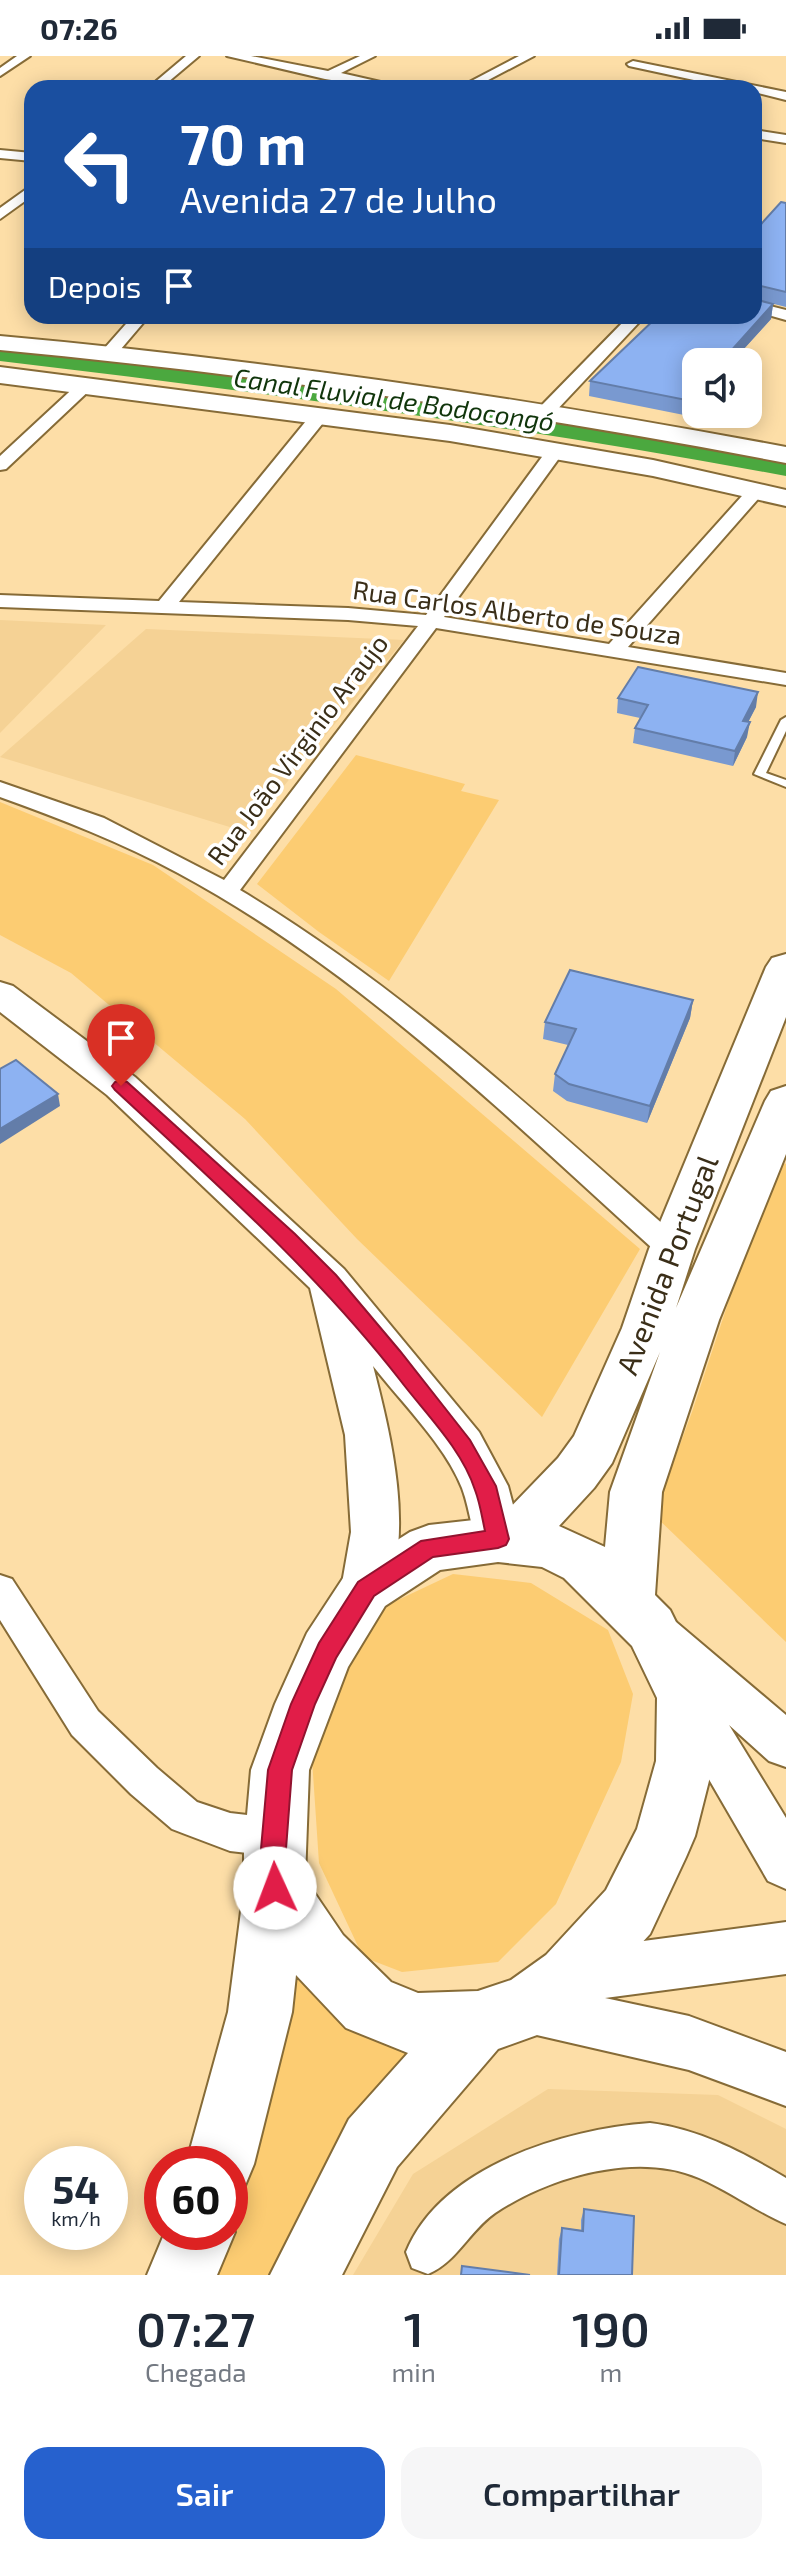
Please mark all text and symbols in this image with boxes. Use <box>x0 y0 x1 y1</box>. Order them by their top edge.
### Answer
text: 07:26 <box>40 10 118 46</box>
text: 70 m <box>180 109 306 176</box>
icon: left <box>48 112 152 216</box>
text: Avenida 27 de Julho <box>180 177 497 220</box>
icon: arrive <box>157 264 201 308</box>
text: Depois <box>48 268 141 304</box>
map controls <box>682 348 762 428</box>
button: sound <box>682 348 762 428</box>
water label: Canal Fluvial de Bodocongó <box>232 361 556 436</box>
street label: Rua Carlos Alberto de Souza <box>351 573 683 650</box>
street label: Rua João Virginio Araujo <box>200 628 394 870</box>
pin <box>87 1004 155 1086</box>
icon: arrive <box>99 1016 143 1060</box>
street label: Avenida Portugal <box>608 1149 725 1379</box>
position arrow <box>233 1846 317 1930</box>
speed limit sign: 60 <box>144 2146 248 2250</box>
text: 54 <box>52 2164 100 2212</box>
text: km/h <box>51 2206 101 2230</box>
text: 07:27 <box>136 2299 255 2357</box>
text: 1 <box>404 2299 424 2357</box>
text: 190 <box>572 2299 650 2357</box>
text: Chegada <box>145 2356 247 2387</box>
text: min <box>392 2356 436 2387</box>
text: m <box>600 2356 622 2387</box>
button: Sair <box>24 2447 385 2539</box>
button: Compartilhar <box>401 2447 762 2539</box>

